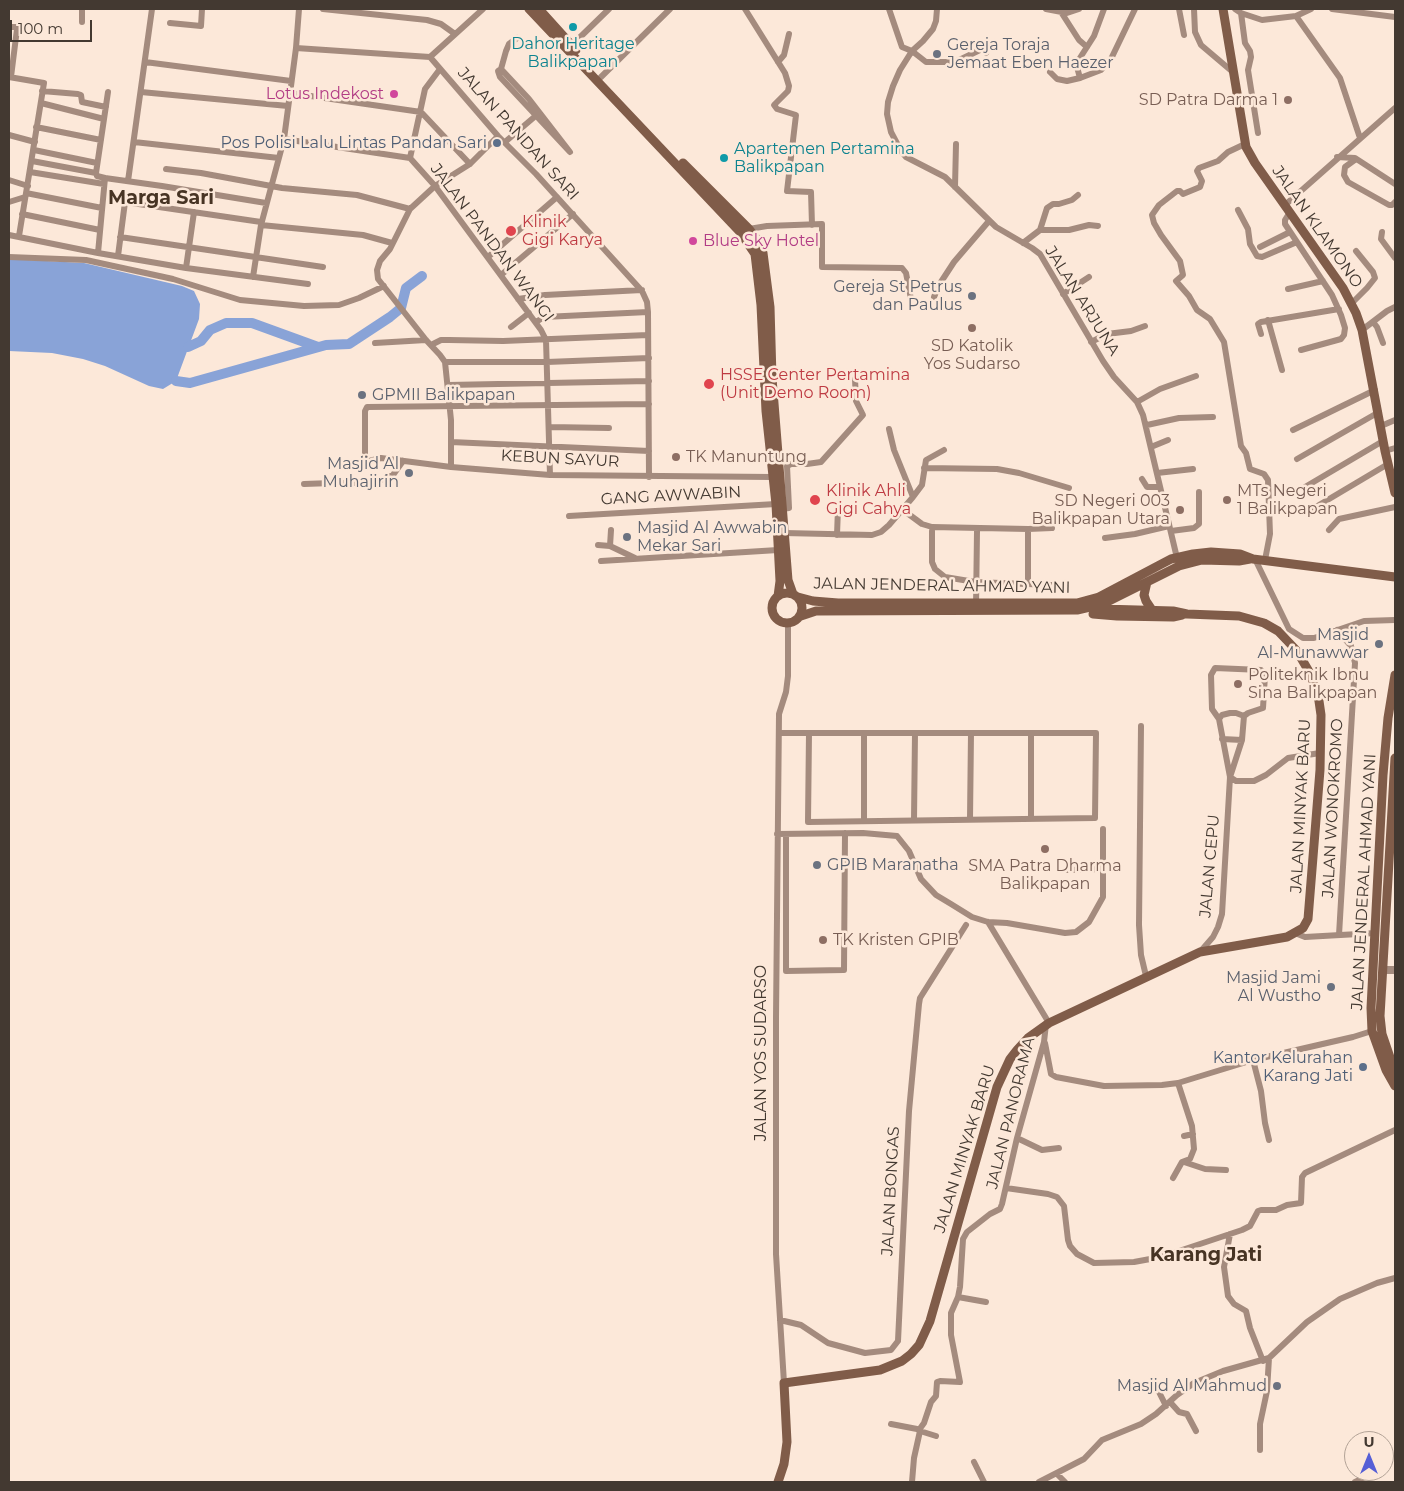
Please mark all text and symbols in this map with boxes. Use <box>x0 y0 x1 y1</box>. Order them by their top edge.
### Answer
scale bar <box>12 10 95 42</box>
text: 100 m <box>18 19 63 38</box>
marker: Dahor Heritage Balikpapan <box>567 21 579 33</box>
place label: Dahor Heritage Balikpapan <box>511 34 635 72</box>
place label: Gereja Toraja Jemaat Eben Haezer <box>947 35 1114 73</box>
marker: Gereja Toraja Jemaat Eben Haezer <box>931 48 943 60</box>
street label: JALAN PANDAN SARI <box>453 64 583 204</box>
place label: Lotus Indekost <box>266 84 384 104</box>
marker: Lotus Indekost <box>388 88 400 100</box>
place label: SD Patra Darma 1 <box>1139 90 1278 110</box>
marker: SD Patra Darma 1 <box>1282 94 1294 106</box>
place label: Pos Polisi Lalu Lintas Pandan Sari <box>221 133 487 153</box>
marker: Pos Polisi Lalu Lintas Pandan Sari <box>491 137 503 149</box>
place label: Apartemen Pertamina Balikpapan <box>734 139 915 177</box>
marker: Apartemen Pertamina Balikpapan <box>718 152 730 164</box>
street label: JALAN PANDAN WANGI <box>426 160 558 326</box>
street label: JALAN KLAMONO <box>1268 162 1366 292</box>
district label: Marga Sari <box>108 187 214 209</box>
place label: Klinik Gigi Karya <box>522 212 603 250</box>
marker: Klinik Gigi Karya <box>504 224 518 238</box>
place label: Blue Sky Hotel <box>703 231 819 251</box>
marker: Blue Sky Hotel <box>687 235 699 247</box>
street label: JALAN ARJUNA <box>1041 243 1123 359</box>
place label: Gereja St Petrus dan Paulus <box>833 277 962 315</box>
marker: Gereja St Petrus dan Paulus <box>966 290 978 302</box>
marker: SD Katolik Yos Sudarso <box>966 322 978 334</box>
place label: SD Katolik Yos Sudarso <box>924 336 1020 374</box>
place label: HSSE Center Pertamina (Unit Demo Room) <box>720 365 910 403</box>
marker: HSSE Center Pertamina (Unit Demo Room) <box>702 377 716 391</box>
place label: GPMII Balikpapan <box>372 385 516 405</box>
marker: GPMII Balikpapan <box>356 389 368 401</box>
street label: KEBUN SAYUR <box>500 446 620 472</box>
place label: TK Manuntung <box>686 447 807 467</box>
marker: TK Manuntung <box>670 451 682 463</box>
place label: Masjid Al Muhajirin <box>323 454 399 492</box>
marker: Masjid Al Muhajirin <box>403 467 415 479</box>
place label: Klinik Ahli Gigi Cahya <box>826 481 911 519</box>
place label: MTs Negeri 1 Balikpapan <box>1237 481 1338 519</box>
street label: GANG AWWABIN <box>600 483 742 509</box>
place label: SD Negeri 003 Balikpapan Utara <box>1031 491 1170 529</box>
marker: Klinik Ahli Gigi Cahya <box>808 493 822 507</box>
marker: MTs Negeri 1 Balikpapan <box>1221 494 1233 506</box>
marker: SD Negeri 003 Balikpapan Utara <box>1174 504 1186 516</box>
place label: Masjid Al Awwabin Mekar Sari <box>637 518 787 556</box>
marker: Masjid Al Awwabin Mekar Sari <box>621 531 633 543</box>
street label: JALAN JENDERAL AHMAD YANI <box>813 574 1071 598</box>
place label: Masjid Al-Munawwar <box>1257 625 1369 663</box>
marker: Masjid Al-Munawwar <box>1373 638 1385 650</box>
place label: Politeknik Ibnu Sina Balikpapan <box>1248 665 1377 703</box>
marker: Politeknik Ibnu Sina Balikpapan <box>1232 678 1244 690</box>
street label: JALAN MINYAK BARU <box>1287 718 1315 894</box>
street label: JALAN WONOKROMO <box>1319 718 1347 898</box>
street label: JALAN JENDERAL AHMAD YANI <box>1348 753 1380 1011</box>
street label: JALAN CEPU <box>1196 814 1224 918</box>
marker: SMA Patra Dharma Balikpapan <box>1039 843 1051 855</box>
place label: GPIB Maranatha <box>827 855 959 875</box>
place label: SMA Patra Dharma Balikpapan <box>968 856 1122 894</box>
marker: GPIB Maranatha <box>811 859 823 871</box>
place label: TK Kristen GPIB <box>833 930 959 950</box>
marker: TK Kristen GPIB <box>817 934 829 946</box>
street label: JALAN YOS SUDARSO <box>751 965 771 1141</box>
place label: Masjid Jami Al Wustho <box>1226 968 1321 1006</box>
marker: Masjid Jami Al Wustho <box>1325 981 1337 993</box>
street label: JALAN PANORAMA <box>983 1035 1039 1191</box>
place label: Kantor Kelurahan Karang Jati <box>1213 1048 1353 1086</box>
marker: Kantor Kelurahan Karang Jati <box>1357 1061 1369 1073</box>
street label: JALAN MINYAK BARU <box>930 1063 1000 1235</box>
street label: JALAN BONGAS <box>878 1126 904 1256</box>
district label: Karang Jati <box>1150 1244 1262 1266</box>
place label: Masjid Al Mahmud <box>1117 1376 1267 1396</box>
marker: Masjid Al Mahmud <box>1271 1380 1283 1392</box>
north arrow <box>1344 1431 1394 1481</box>
text: U <box>1363 1433 1375 1451</box>

